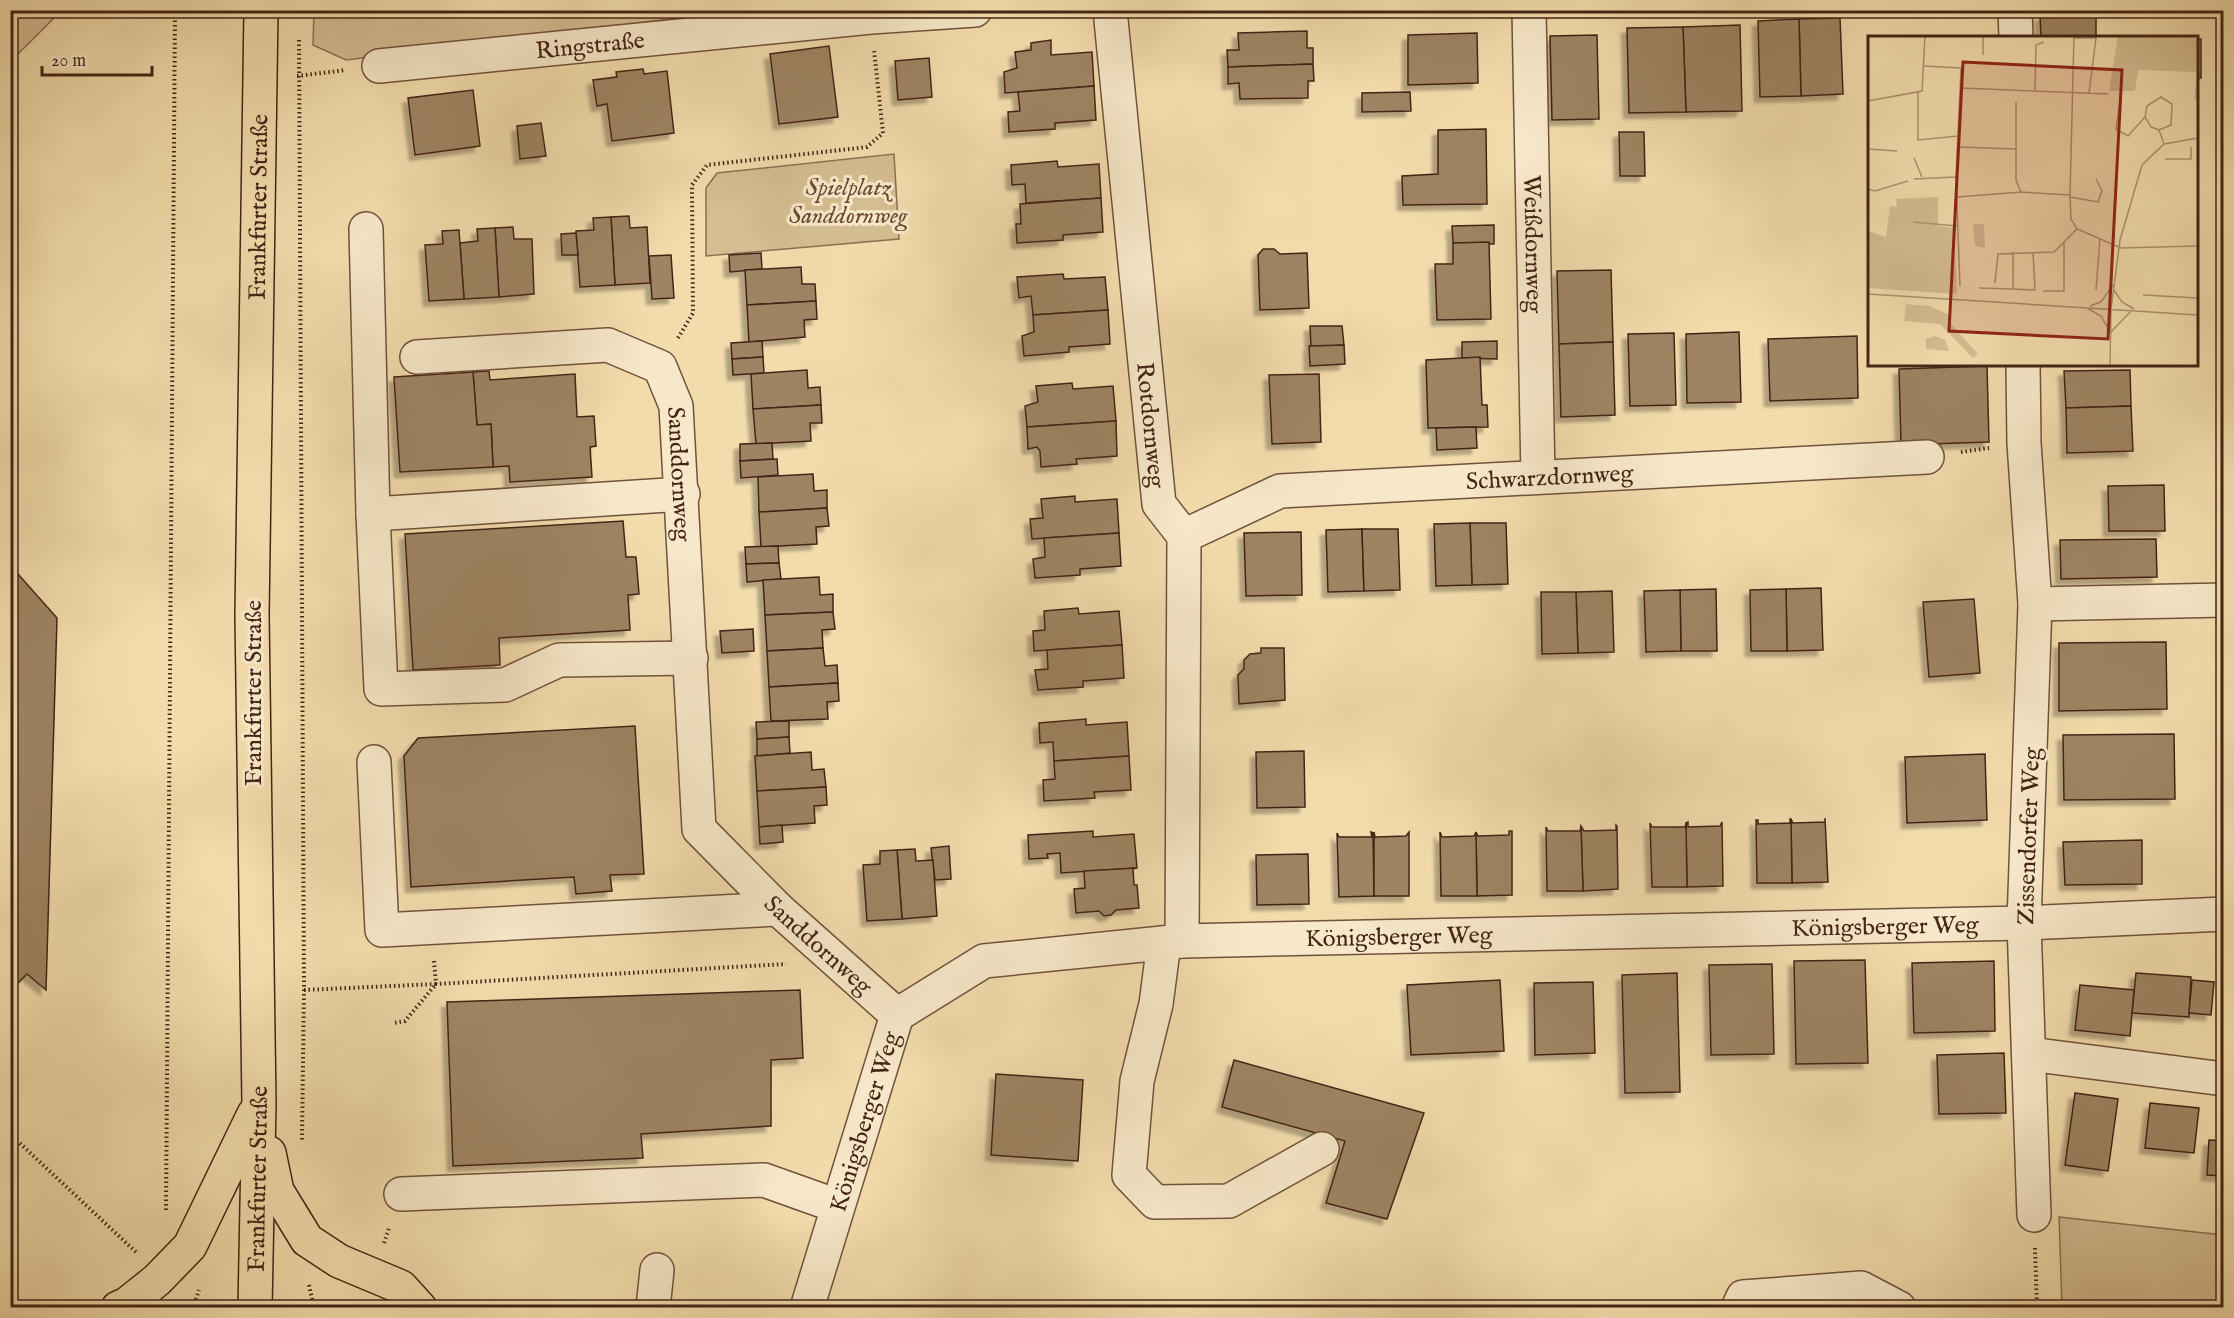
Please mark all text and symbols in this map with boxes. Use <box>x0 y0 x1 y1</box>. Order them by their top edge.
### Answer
street label: Ringstraße <box>534 26 646 67</box>
inset map <box>1868 36 2198 366</box>
scale bar <box>42 39 152 77</box>
text: 20 m <box>51 50 86 73</box>
street label: Frankfurter Straße <box>243 114 276 300</box>
park label: Spielplatz Sanddornweg <box>789 173 908 232</box>
street label: Weißdornweg <box>1515 175 1549 314</box>
street label: Rotdornweg <box>1128 361 1171 490</box>
street label: Sanddornweg <box>659 406 697 543</box>
street label: Schwarzdornweg <box>1465 458 1635 498</box>
street label: Frankfurter Straße <box>239 600 270 786</box>
street label: Zissendorfer Weg <box>2011 746 2048 925</box>
street label: Sanddornweg <box>756 890 879 1003</box>
street label: Königsberger Weg <box>1791 910 1980 945</box>
street label: Königsberger Weg <box>1305 920 1494 955</box>
street label: Königsberger Weg <box>823 1027 908 1216</box>
street label: Frankfurter Straße <box>242 1086 276 1272</box>

